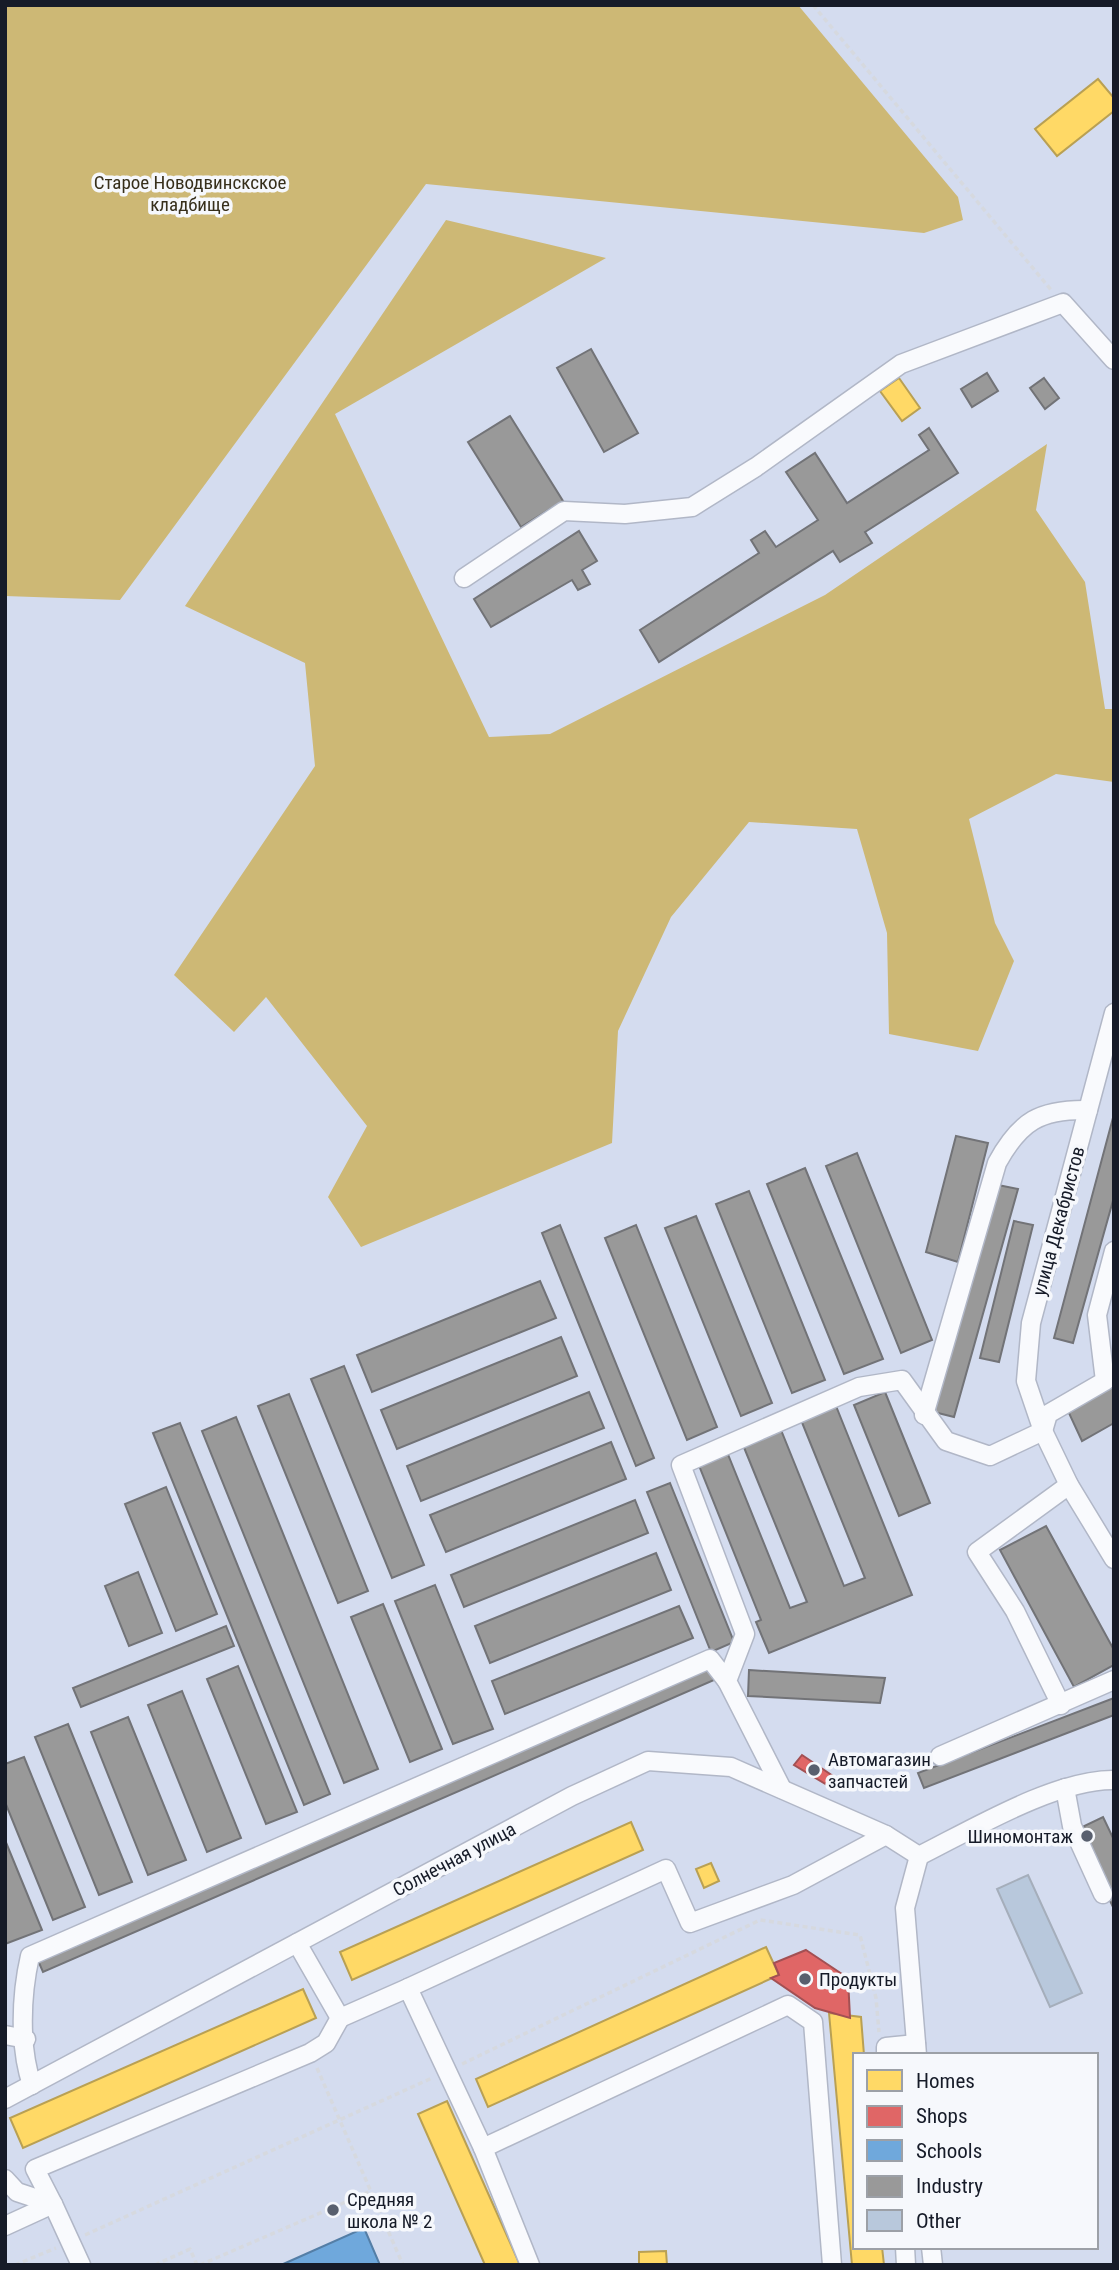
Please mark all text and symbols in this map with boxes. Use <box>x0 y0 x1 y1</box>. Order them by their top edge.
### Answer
park label: Старое Новодвинскское кладбище <box>94 171 286 216</box>
street label: улица Декабристов <box>1027 1144 1089 1298</box>
place label: Автомагазин запчастей <box>828 1748 931 1793</box>
marker: Автомагазин запчастей <box>806 1762 822 1778</box>
street label: Солнечная улица <box>389 1817 520 1901</box>
place label: Шиномонтаж <box>968 1825 1073 1848</box>
marker: Шиномонтаж <box>1079 1828 1095 1844</box>
place label: Продукты <box>819 1968 897 1991</box>
marker: Продукты <box>797 1971 813 1987</box>
legend <box>853 2053 1098 2249</box>
text: Homes <box>916 2069 975 2093</box>
text: Shops <box>916 2104 968 2128</box>
text: Schools <box>916 2139 982 2163</box>
text: Industry <box>916 2174 983 2198</box>
place label: Средняя школа № 2 <box>347 2188 432 2233</box>
marker: Средняя школа № 2 <box>325 2202 341 2218</box>
text: Other <box>916 2209 961 2233</box>

